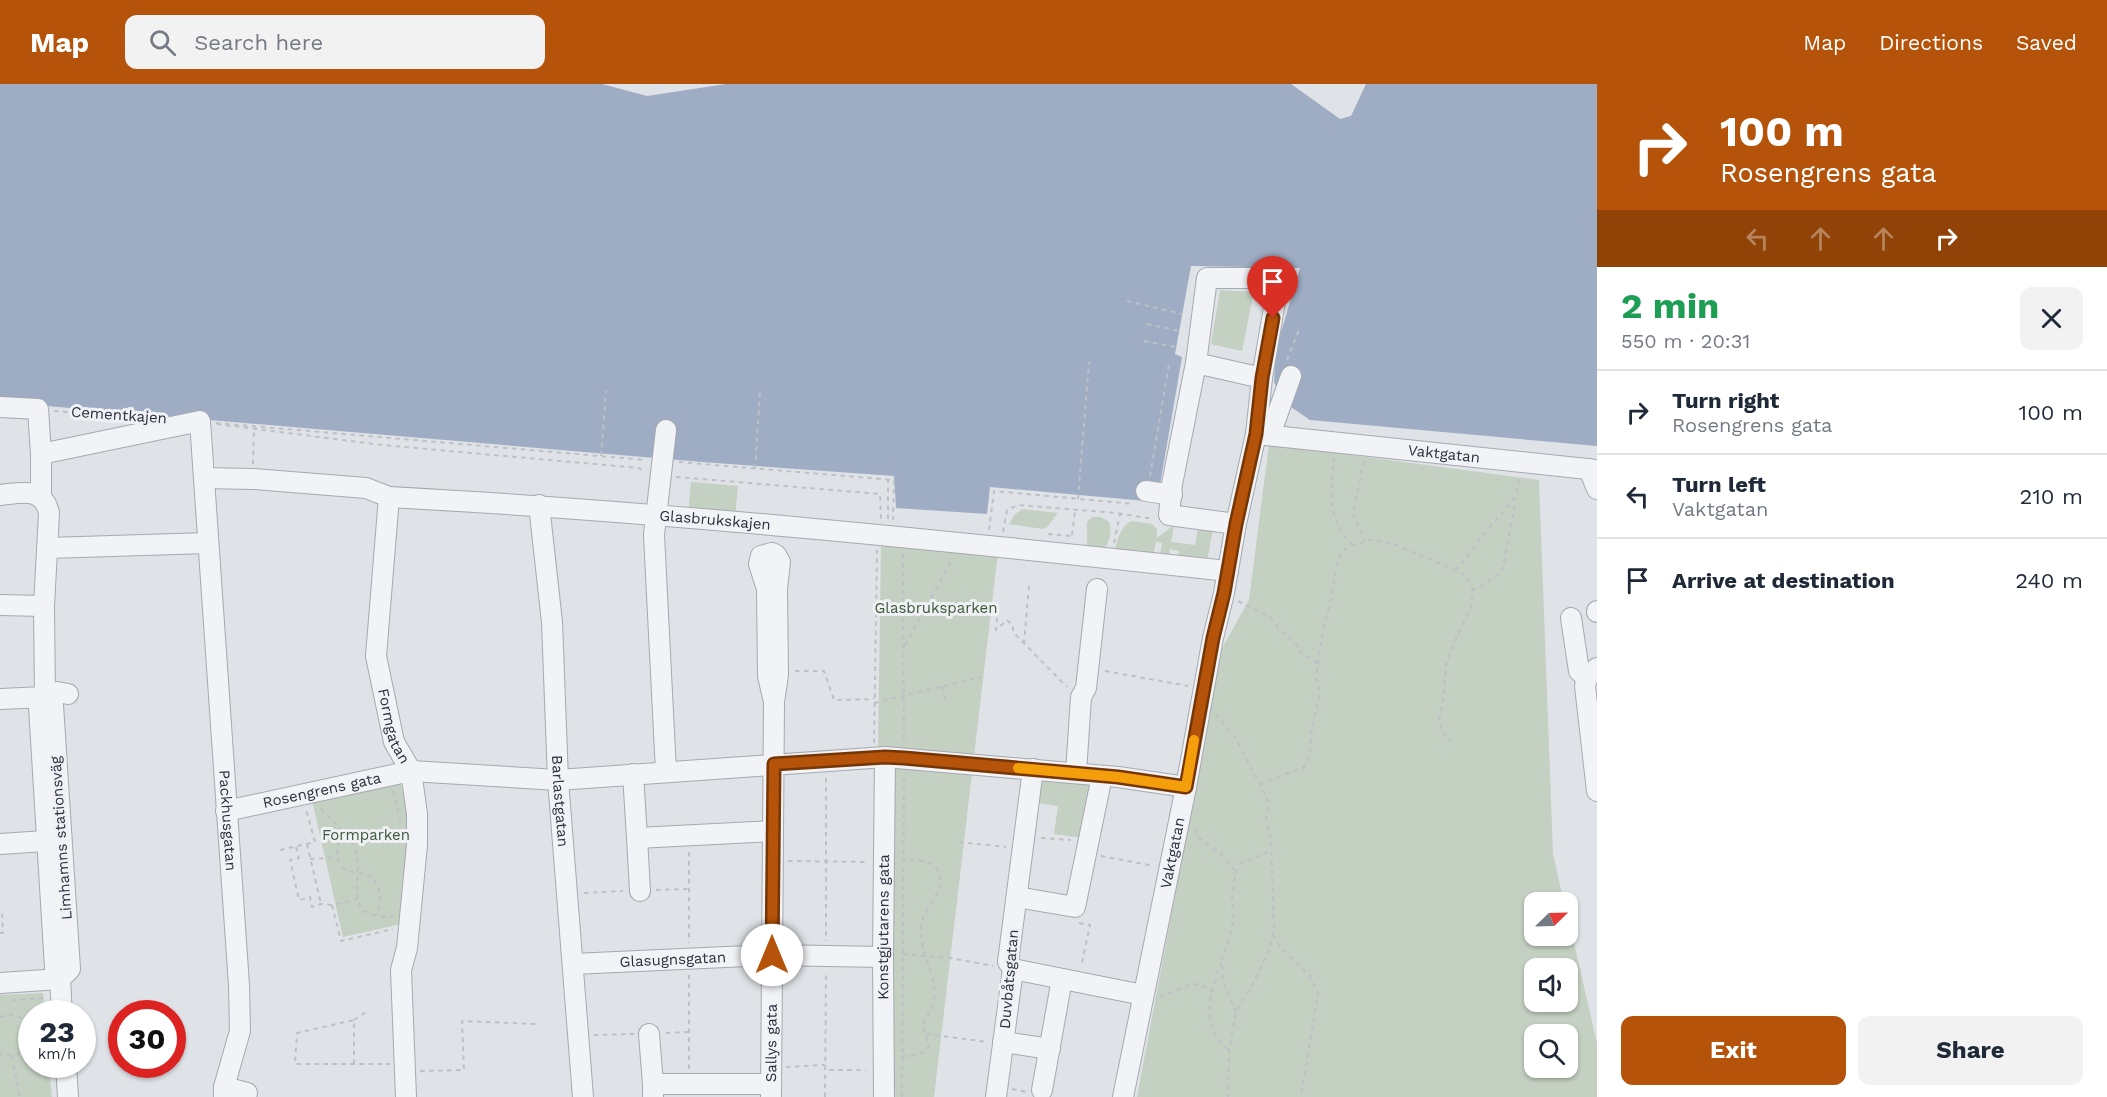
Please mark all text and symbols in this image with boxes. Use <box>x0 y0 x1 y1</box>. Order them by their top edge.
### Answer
search box <box>125 15 545 69</box>
text: Map <box>30 26 89 59</box>
icon: search <box>146 26 179 59</box>
text: Search here <box>194 30 323 55</box>
text: Map <box>1803 30 1846 55</box>
text: Directions <box>1879 30 1983 55</box>
text: Saved <box>2016 30 2077 55</box>
text: 100 m <box>1720 107 1844 156</box>
icon: right <box>1621 108 1699 186</box>
text: Rosengrens gata <box>1720 157 1937 189</box>
icon: left <box>1741 222 1774 255</box>
icon: ahead <box>1804 222 1837 255</box>
icon: ahead <box>1867 222 1900 255</box>
icon: right <box>1930 222 1963 255</box>
pin <box>1247 256 1298 318</box>
icon: arrive <box>1256 265 1289 298</box>
text: 2 min <box>1621 285 1719 327</box>
button: close <box>2020 287 2083 350</box>
text: 550 m · 20:31 <box>1621 329 1750 353</box>
text: Turn right <box>1672 388 1779 413</box>
icon: right <box>1621 396 1654 429</box>
text: 100 m <box>2019 400 2083 425</box>
street label: Cementkajen <box>70 403 168 427</box>
text: Rosengrens gata <box>1672 413 1832 437</box>
street label: Vaktgatan <box>1407 441 1481 467</box>
text: Turn left <box>1672 472 1766 497</box>
icon: left <box>1621 480 1654 513</box>
text: 210 m <box>2019 484 2083 509</box>
text: Vaktgatan <box>1672 497 1768 521</box>
street label: Glasbrukskajen <box>659 506 772 534</box>
icon: arrive <box>1621 564 1654 597</box>
text: Arrive at destination <box>1672 568 1895 593</box>
text: 240 m <box>2015 568 2083 593</box>
park label: Glasbruksparken <box>874 599 998 617</box>
street label: Formgatan <box>374 687 414 767</box>
street label: Limhamns stationsväg <box>46 755 76 921</box>
street label: Barlastgatan <box>548 755 572 848</box>
street label: Packhusgatan <box>215 769 240 872</box>
street label: Rosengrens gata <box>261 769 383 812</box>
street label: Vaktgatan <box>1157 816 1189 890</box>
park label: Formparken <box>322 826 410 844</box>
street label: Konstgjutarens gata <box>874 854 893 1000</box>
north arrow <box>1524 892 1578 946</box>
map controls <box>1524 892 1578 1078</box>
position arrow <box>740 923 804 987</box>
street label: Duvbåtsgatan <box>996 928 1022 1030</box>
street label: Glasugnsgatan <box>619 948 727 971</box>
button: sound <box>1524 958 1578 1012</box>
speed limit sign: 30 <box>108 1000 186 1078</box>
street label: Sallys gata <box>762 1003 781 1082</box>
text: 23 <box>39 1014 75 1049</box>
button: Exit <box>1621 1016 1846 1085</box>
button: Share <box>1858 1016 2083 1085</box>
button: search <box>1524 1024 1578 1078</box>
text: km/h <box>38 1045 76 1063</box>

